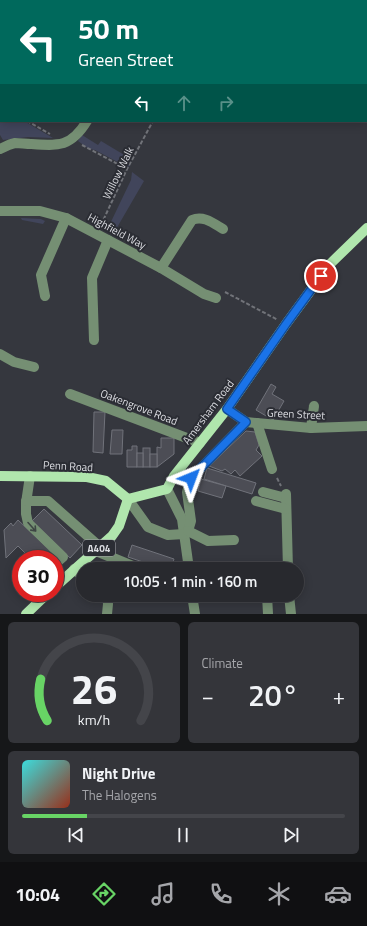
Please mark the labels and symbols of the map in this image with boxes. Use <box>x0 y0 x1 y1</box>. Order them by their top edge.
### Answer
street label: Willow Walk <box>98 143 138 202</box>
street label: Highfield Way <box>85 209 150 253</box>
pin <box>304 259 338 293</box>
street label: Amersham Road <box>178 376 238 448</box>
street label: Oakengrove Road <box>98 385 180 429</box>
street label: Green Street <box>266 404 326 424</box>
street label: Penn Road <box>43 457 94 475</box>
position arrow <box>170 457 212 499</box>
one-way arrow <box>27 522 37 532</box>
road number: A404 <box>83 540 115 556</box>
speed limit sign: 30 <box>12 550 64 602</box>

